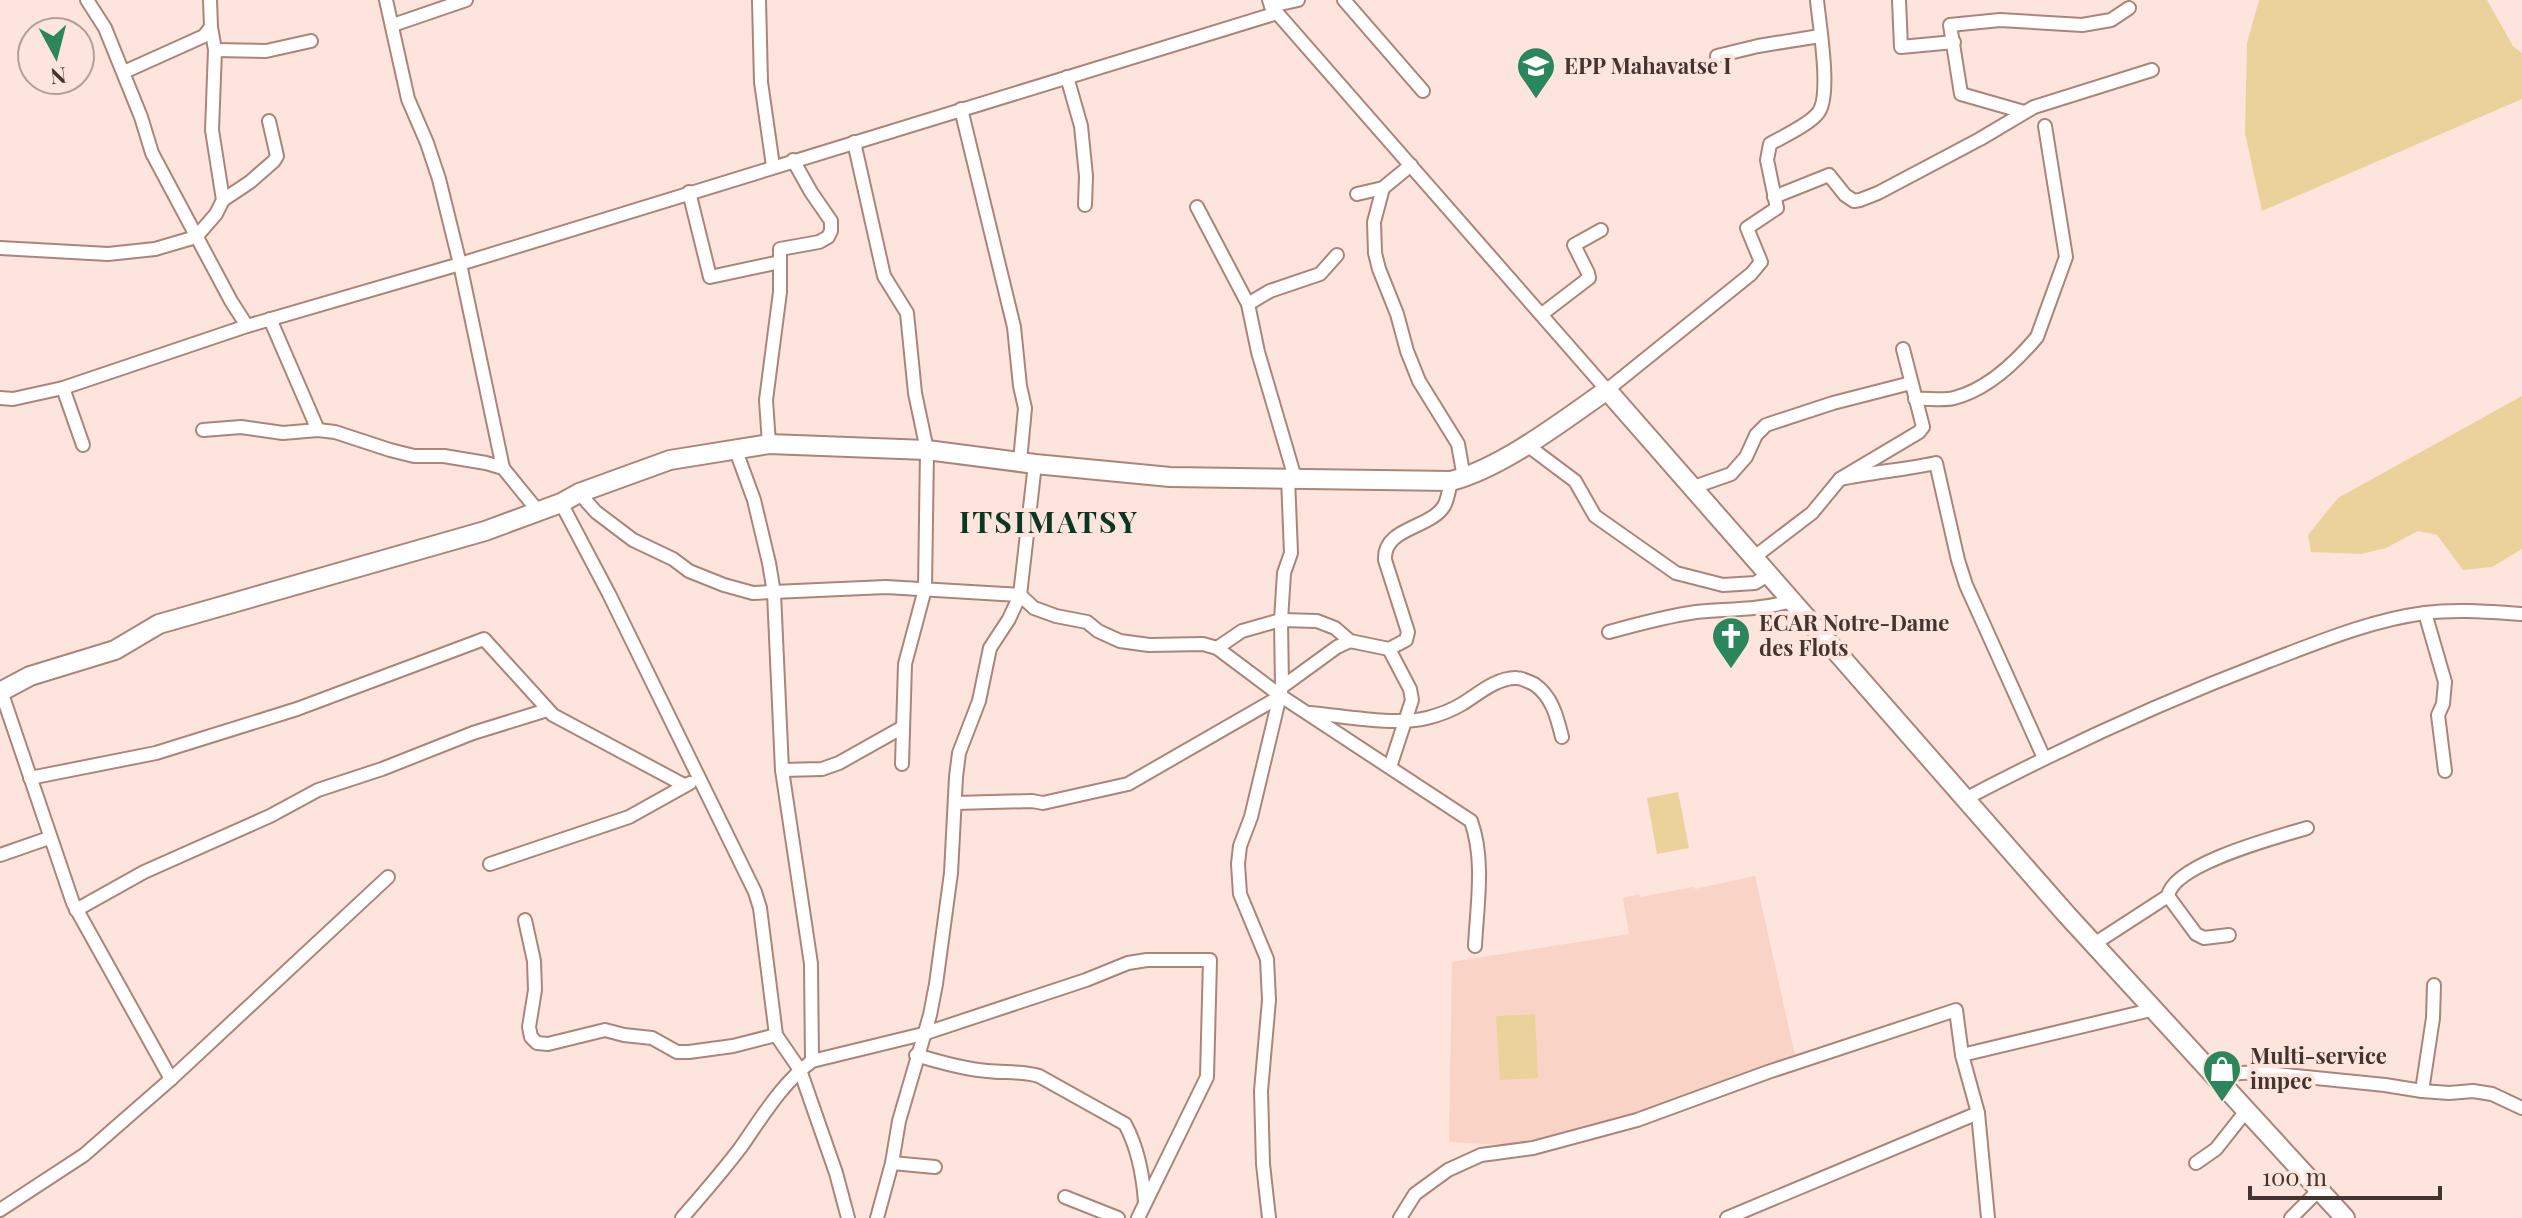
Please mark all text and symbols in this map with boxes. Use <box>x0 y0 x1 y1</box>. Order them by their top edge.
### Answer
north arrow <box>16 16 96 96</box>
school or university icon: EPP Mahavatse I <box>1515 45 1557 100</box>
place label: EPP Mahavatse I <box>1564 50 1732 80</box>
text: N <box>49 61 68 93</box>
district label: ITSIMATSY <box>959 501 1139 541</box>
place label: ECAR Notre-Dame des Flots <box>1759 607 1949 662</box>
church icon: ECAR Notre-Dame des Flots <box>1710 615 1752 670</box>
place label: Multi-service impec <box>2250 1040 2387 1095</box>
shop icon: Multi-service impec <box>2201 1048 2243 1103</box>
scale bar <box>2250 1150 2440 1200</box>
text: 100 m <box>2262 1160 2327 1192</box>

